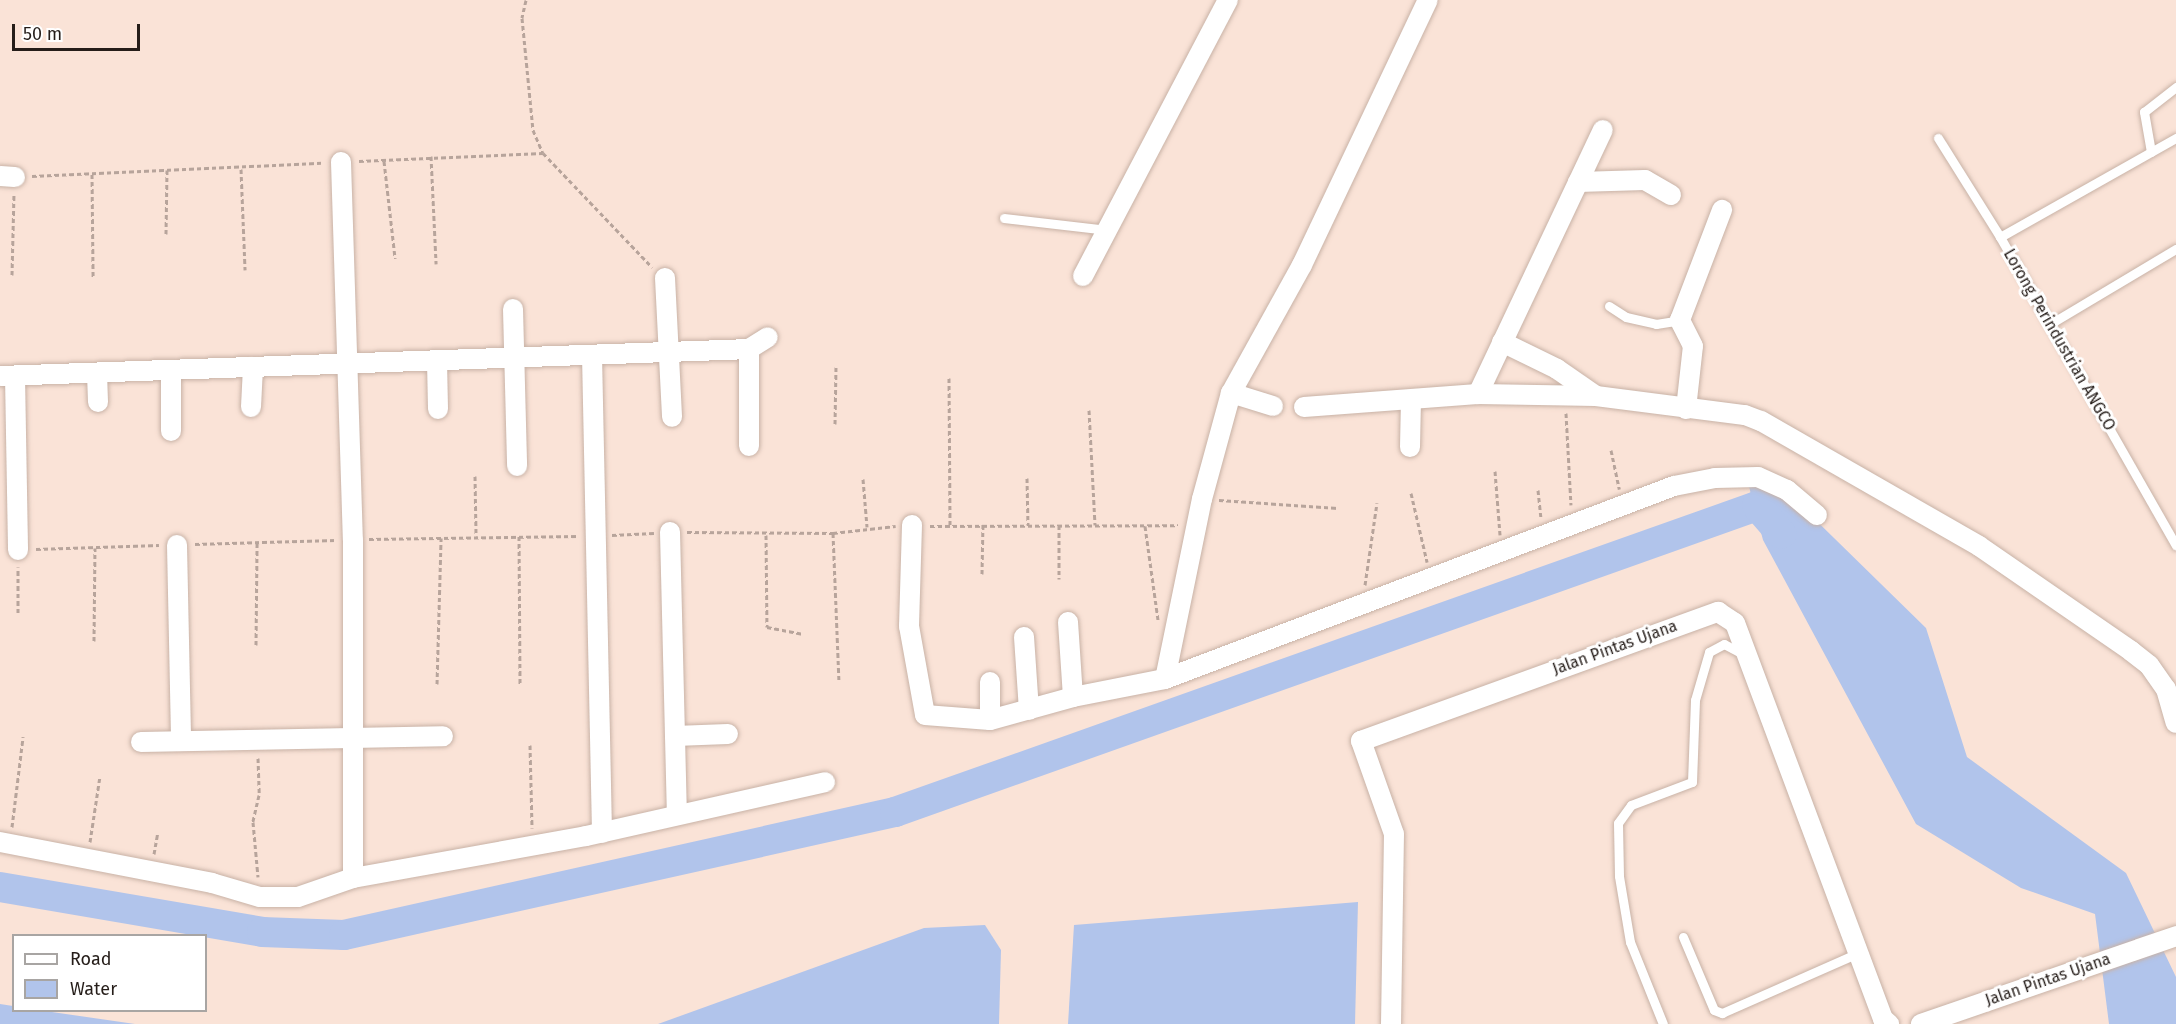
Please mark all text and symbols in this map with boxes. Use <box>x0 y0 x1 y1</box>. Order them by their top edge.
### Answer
scale bar <box>15 12 142 50</box>
text: 50 m <box>23 23 62 45</box>
street label: Lorong Perindustrian ANGCO <box>1999 246 2119 434</box>
street label: Jalan Pintas Ujana <box>1550 617 1680 679</box>
legend <box>12 934 207 1012</box>
text: Road <box>70 948 112 970</box>
street label: Jalan Pintas Ujana <box>1983 950 2113 1010</box>
text: Water <box>70 978 117 1000</box>

